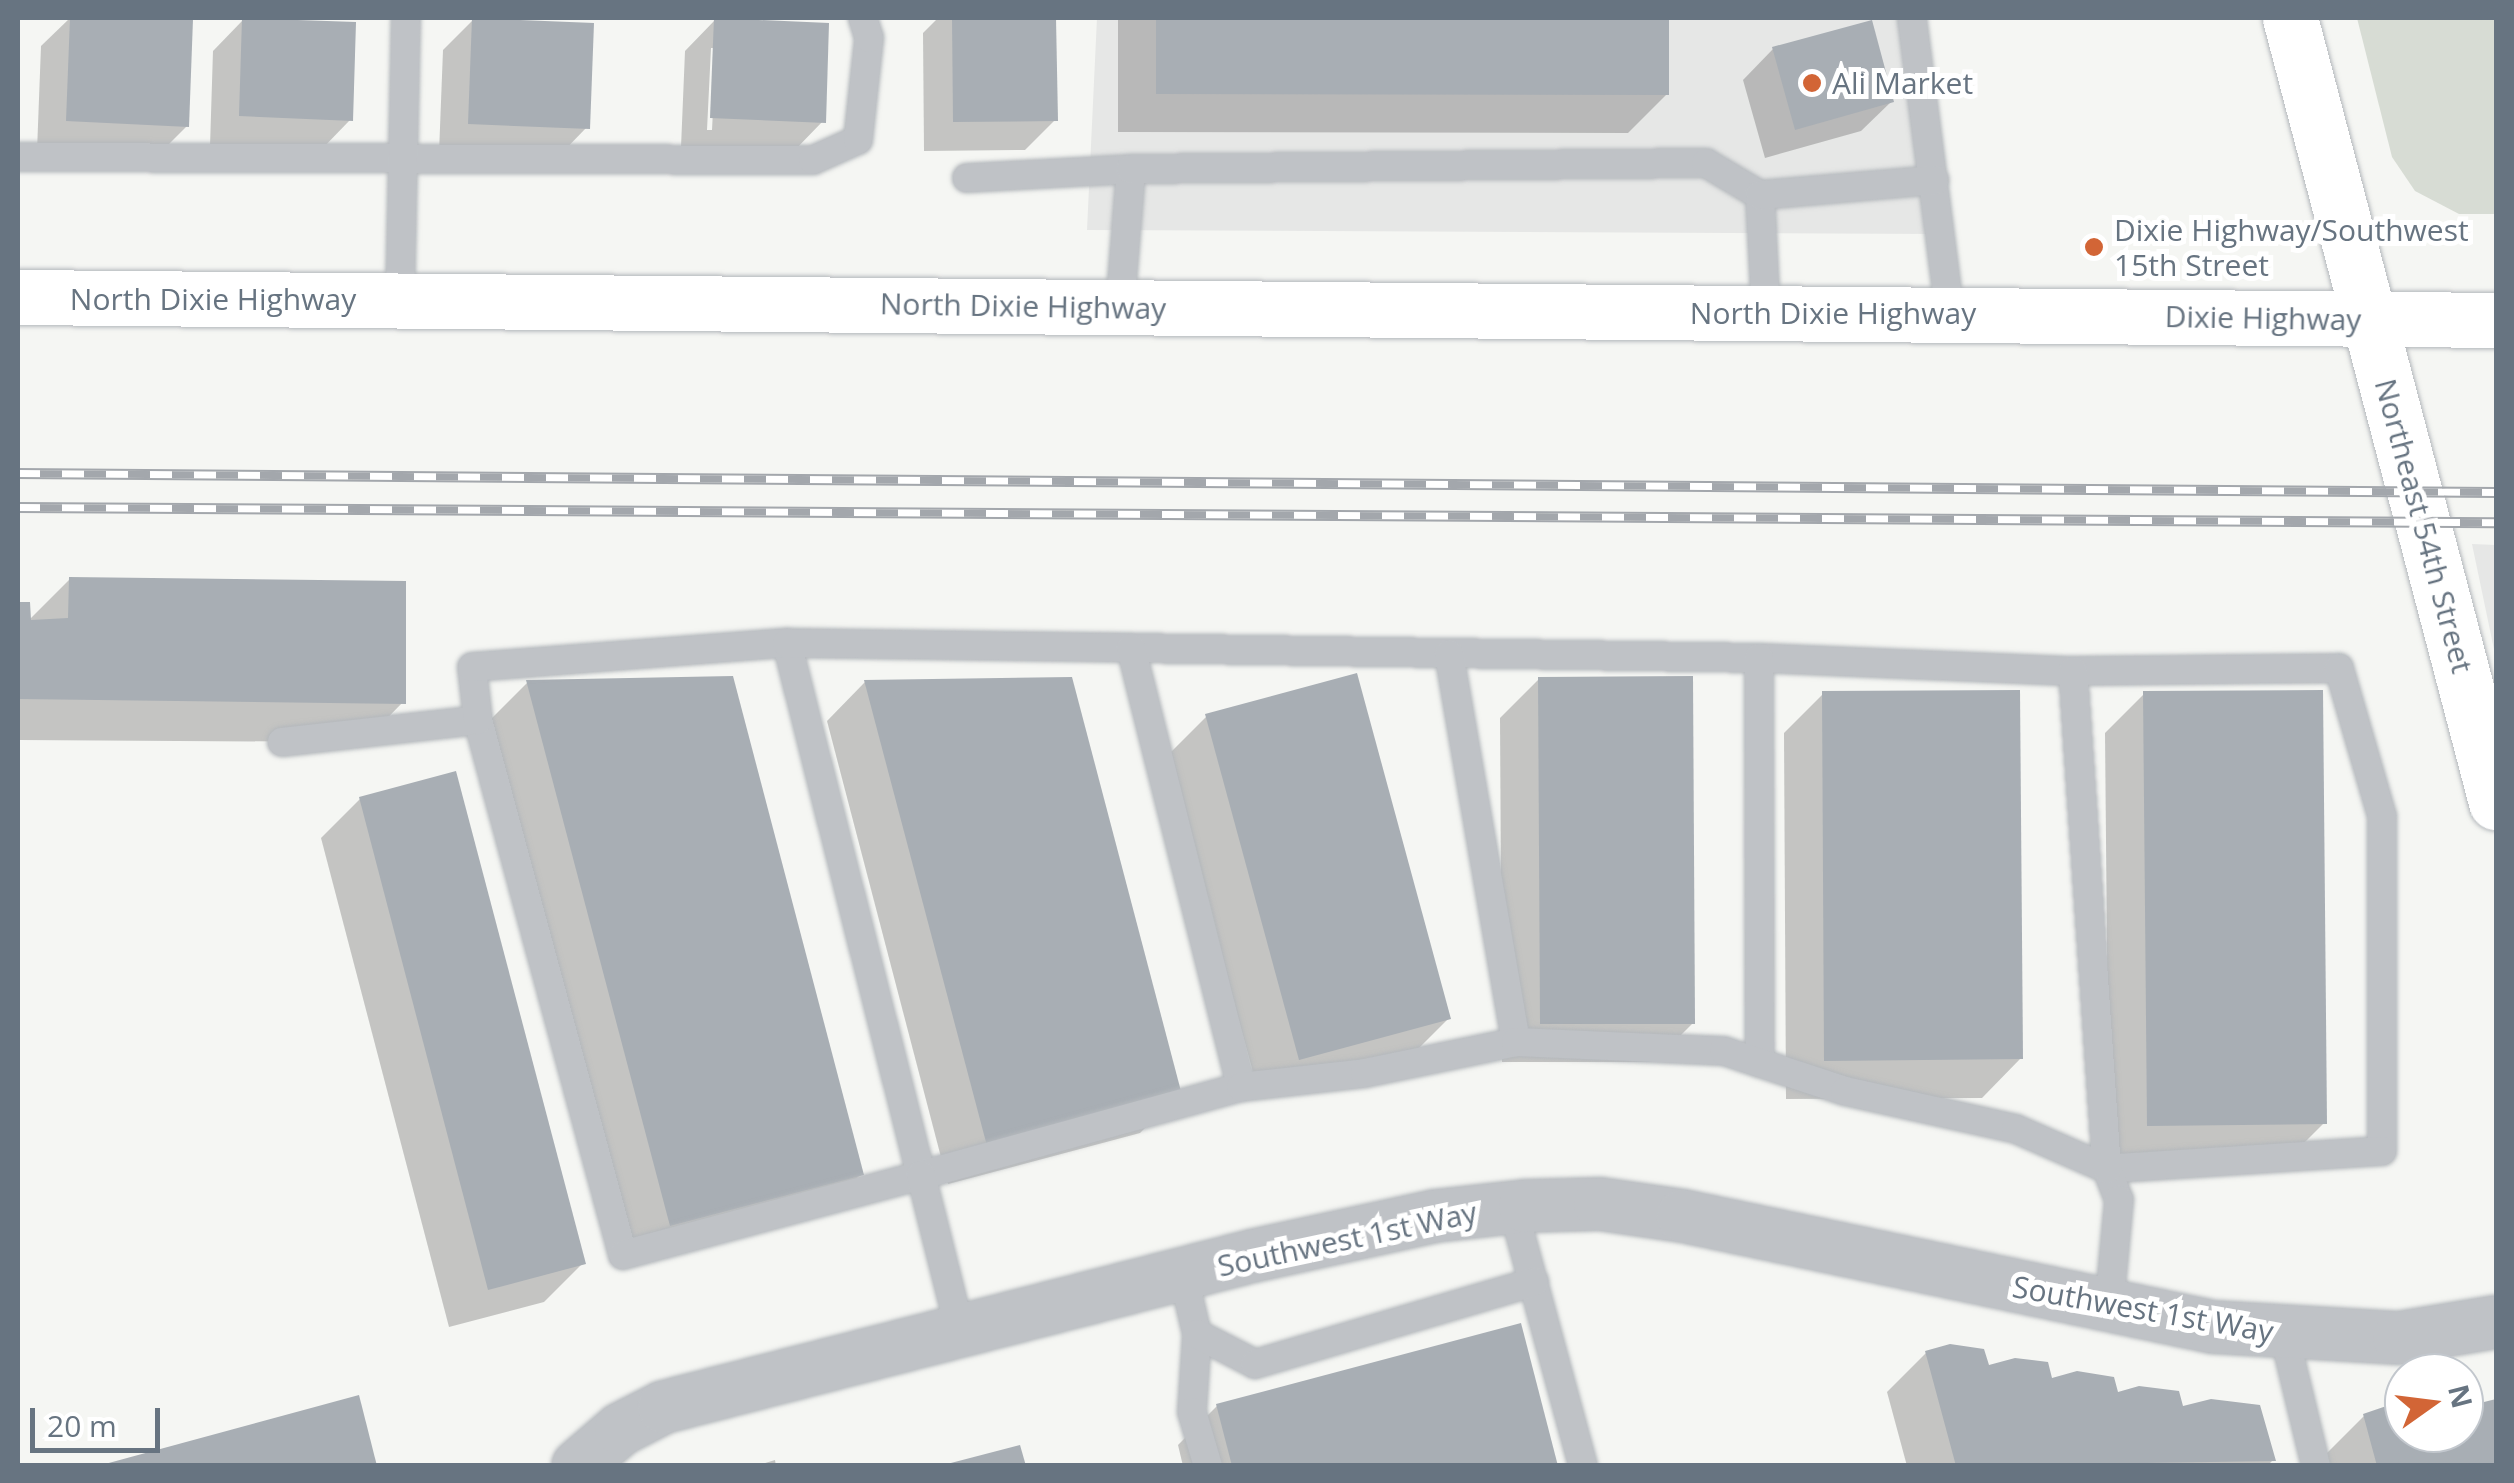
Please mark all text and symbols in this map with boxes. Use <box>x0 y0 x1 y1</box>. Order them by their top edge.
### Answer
place label: Ali Market <box>1832 65 1973 101</box>
marker: Ali Market <box>1801 72 1823 94</box>
place label: Dixie Highway/Southwest 15th Street <box>2114 212 2469 282</box>
marker: Dixie Highway/Southwest 15th Street <box>2083 236 2105 258</box>
street label: North Dixie Highway <box>70 281 356 317</box>
street label: North Dixie Highway <box>880 286 1166 326</box>
street label: North Dixie Highway <box>1690 295 1976 331</box>
street label: Dixie Highway <box>2164 298 2362 338</box>
street label: Northeast 54th Street <box>2367 375 2481 677</box>
street label: Southwest 1st Way <box>1214 1194 1480 1284</box>
street label: Southwest 1st Way <box>2010 1268 2276 1350</box>
north arrow <box>2384 1353 2484 1453</box>
text: N <box>2440 1381 2482 1412</box>
scale bar <box>35 1388 165 1450</box>
text: 20 m <box>47 1405 117 1446</box>

